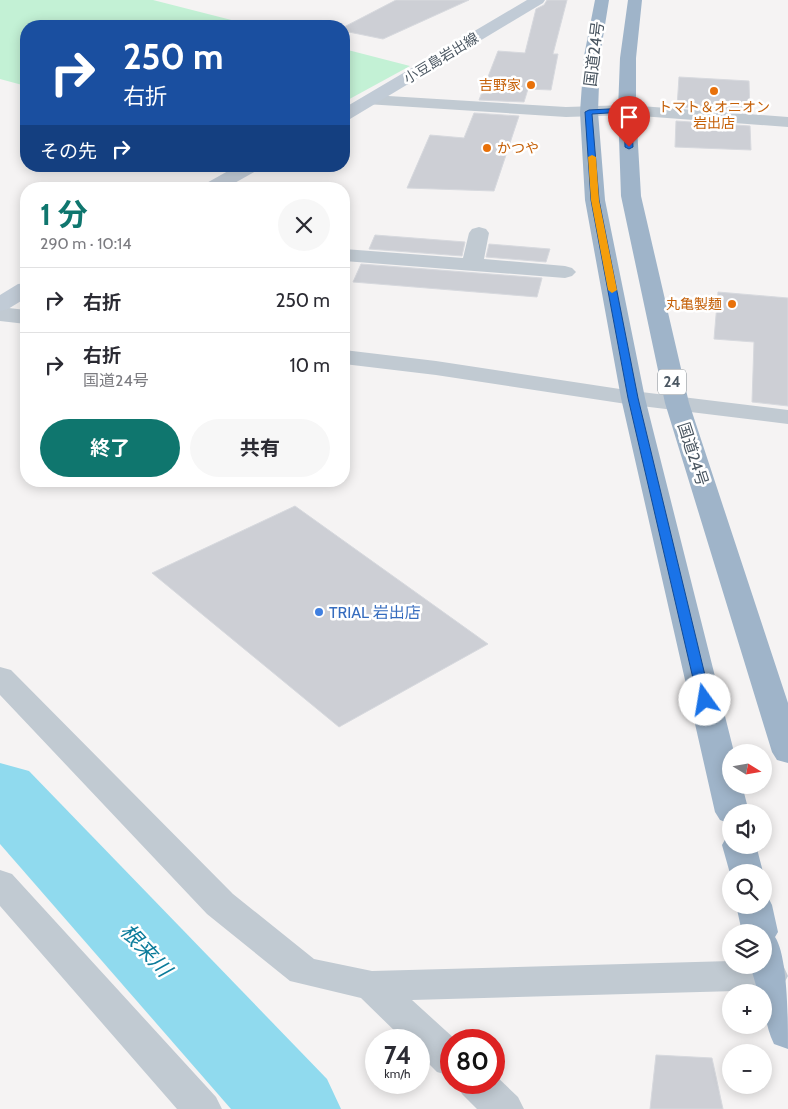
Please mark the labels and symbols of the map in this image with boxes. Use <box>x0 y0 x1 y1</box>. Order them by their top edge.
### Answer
street label: 国道24号 <box>581 20 607 88</box>
street label: 小豆島岩出線 <box>400 29 482 87</box>
place label: 吉野家 <box>479 76 521 94</box>
marker: 吉野家 <box>525 79 537 91</box>
marker: トマト＆オニオン 岩出店 <box>708 85 720 97</box>
pin <box>608 96 650 147</box>
place label: トマト＆オニオン 岩出店 <box>658 98 770 132</box>
place label: かつや <box>497 139 539 157</box>
marker: かつや <box>481 142 493 154</box>
place label: 丸亀製麺 <box>666 295 722 313</box>
marker: 丸亀製麺 <box>726 298 738 310</box>
road number: 24 <box>658 370 686 394</box>
street label: 国道24号 <box>674 420 712 488</box>
place label: TRIAL 岩出店 <box>329 603 421 622</box>
marker: TRIAL 岩出店 <box>313 606 325 618</box>
position arrow <box>678 673 730 725</box>
north arrow <box>722 744 772 794</box>
water label: 根来川 <box>115 918 178 983</box>
speed limit sign: 80 <box>440 1029 505 1094</box>

